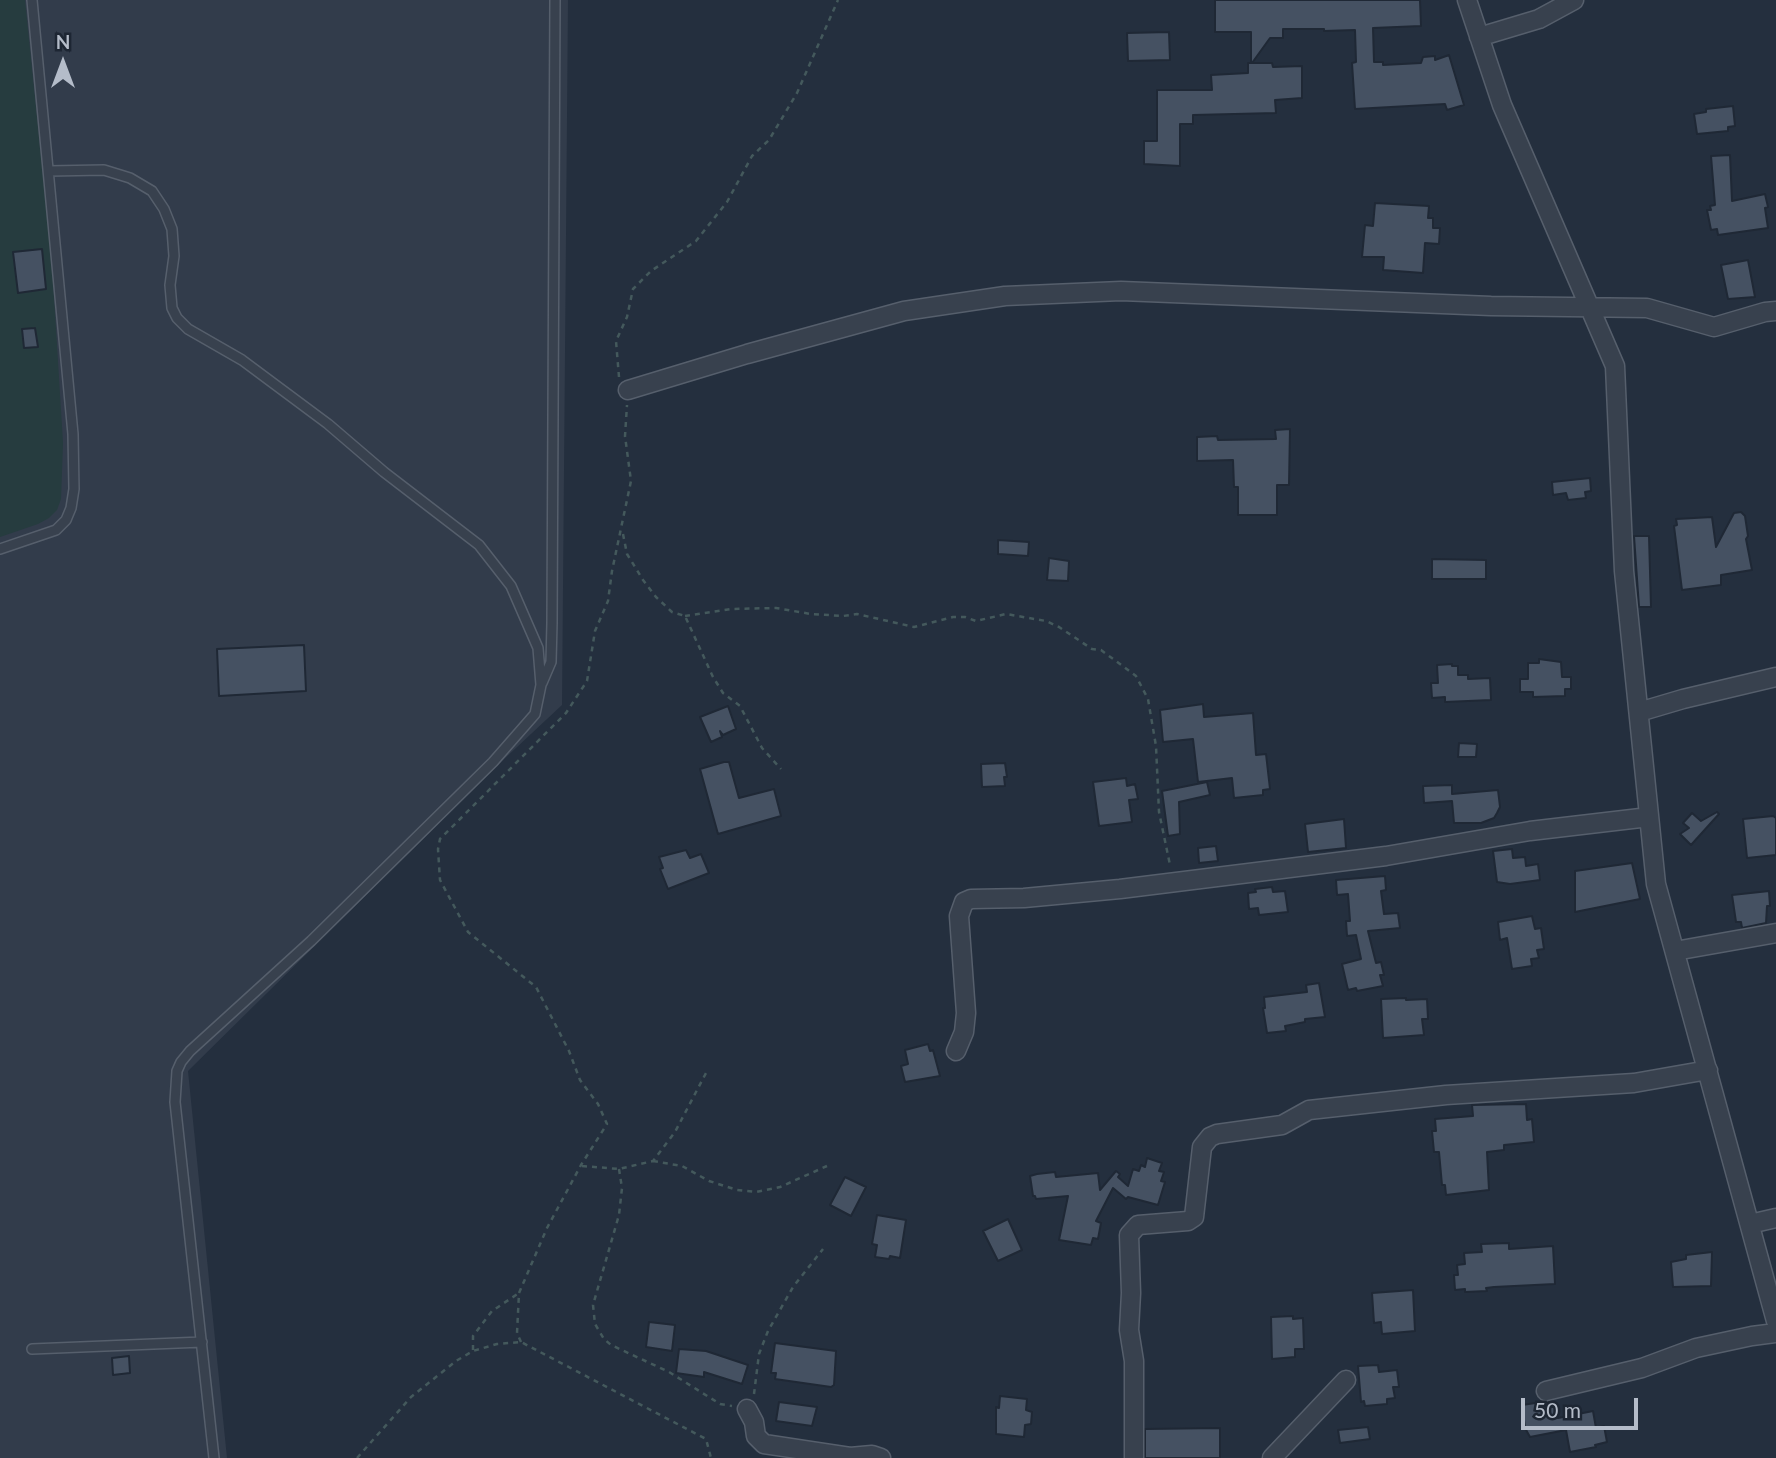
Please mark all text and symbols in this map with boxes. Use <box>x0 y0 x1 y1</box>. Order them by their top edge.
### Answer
north arrow <box>28 28 98 98</box>
text: N <box>56 30 70 53</box>
scale bar <box>1524 1384 1641 1428</box>
text: 50 m <box>1534 1397 1581 1422</box>

